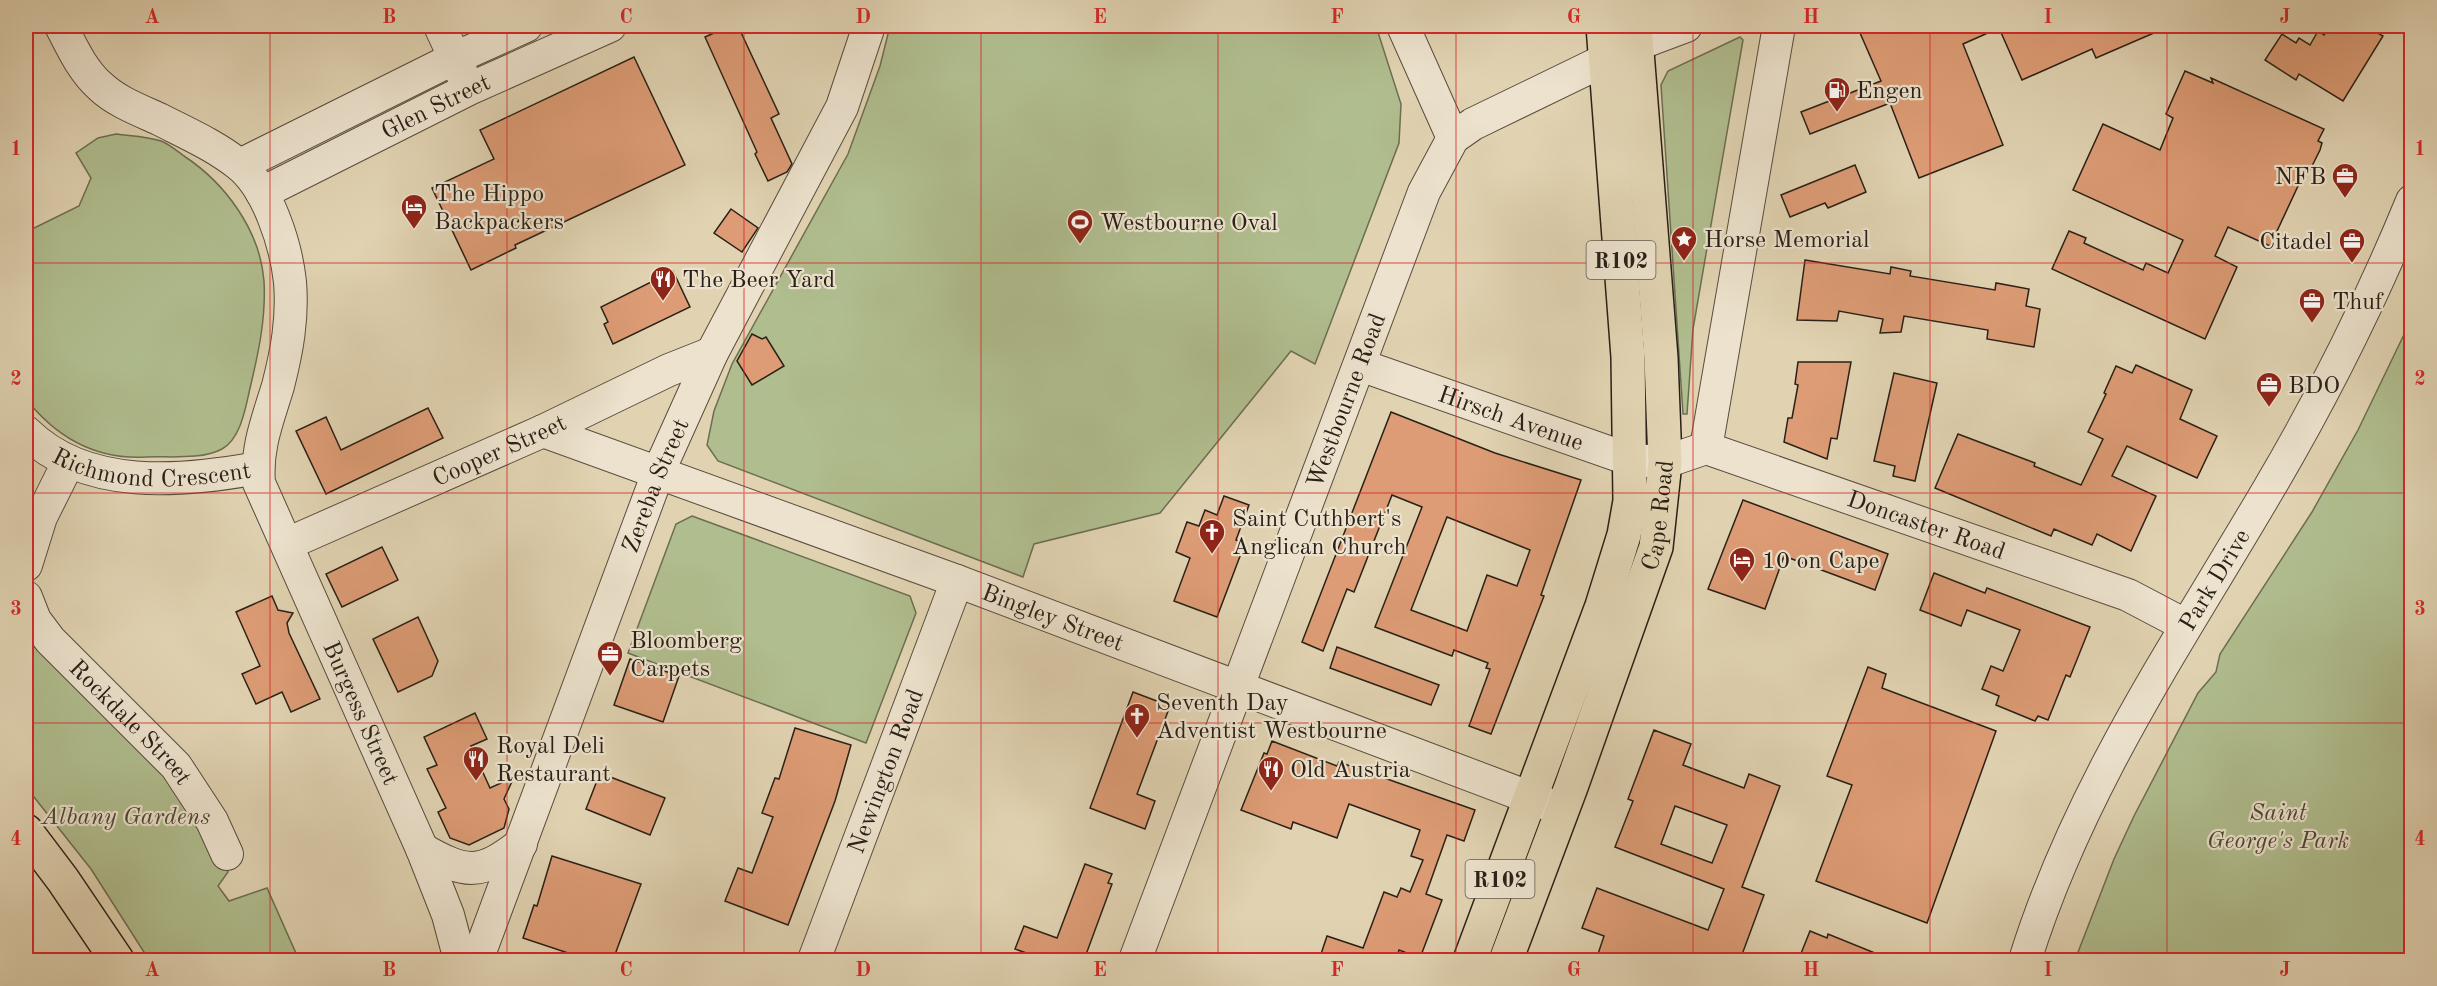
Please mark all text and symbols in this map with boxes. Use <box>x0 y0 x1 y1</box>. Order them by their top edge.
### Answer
text: A <box>144 8 160 28</box>
text: B <box>382 8 396 28</box>
text: C <box>619 8 633 28</box>
text: D <box>855 8 871 28</box>
text: E <box>1093 8 1107 28</box>
text: F <box>1330 8 1344 28</box>
text: G <box>1567 8 1581 28</box>
text: H <box>1803 8 1819 28</box>
text: I <box>2044 8 2052 28</box>
text: J <box>2280 8 2291 28</box>
street label: Glen Street <box>378 71 494 145</box>
fuel station icon: Engen <box>1822 75 1852 113</box>
place label: Engen <box>1856 80 1923 104</box>
text: 1 <box>10 140 22 160</box>
text: 1 <box>2414 140 2426 160</box>
office icon: NFB <box>2330 161 2360 199</box>
place label: NFB <box>2275 166 2326 190</box>
place label: The Hippo Backpackers <box>434 183 564 235</box>
hotel icon: The Hippo Backpackers <box>399 192 429 230</box>
sports icon: Westbourne Oval <box>1065 207 1095 245</box>
place label: Westbourne Oval <box>1100 212 1278 236</box>
place icon: Horse Memorial <box>1669 224 1699 262</box>
office icon: Citadel <box>2337 226 2367 264</box>
place label: Horse Memorial <box>1704 229 1870 253</box>
place label: Citadel <box>2259 231 2332 255</box>
road number: R102 <box>1586 241 1656 279</box>
restaurant icon: The Beer Yard <box>648 264 678 302</box>
place label: The Beer Yard <box>682 269 835 293</box>
office icon: Thuf <box>2297 286 2327 324</box>
place label: Thuf <box>2332 291 2384 315</box>
street label: Westbourne Road <box>1304 311 1391 491</box>
text: 2 <box>10 370 22 390</box>
office icon: BDO <box>2254 370 2284 408</box>
text: 2 <box>2414 370 2426 390</box>
place label: BDO <box>2288 375 2340 399</box>
street label: Hirsch Avenue <box>1435 383 1586 456</box>
street label: Cooper Street <box>430 412 571 492</box>
street label: Zereba Street <box>619 416 695 556</box>
street label: Richmond Crescent <box>48 445 253 492</box>
street label: Cape Road <box>1638 459 1679 575</box>
street label: Doncaster Road <box>1844 488 2008 565</box>
place label: Saint Cuthbert's Anglican Church <box>1232 508 1407 560</box>
church icon: Saint Cuthbert's Anglican Church <box>1197 517 1227 555</box>
street label: Park Drive <box>2176 526 2256 636</box>
hotel icon: 10 on Cape <box>1727 545 1757 583</box>
place label: 10 on Cape <box>1762 550 1880 574</box>
street label: Bingley Street <box>978 581 1127 657</box>
text: 3 <box>10 600 22 620</box>
text: 3 <box>2414 600 2426 620</box>
place label: Bloomberg Carpets <box>630 630 742 682</box>
street label: Burgess Street <box>317 638 402 789</box>
office icon: Bloomberg Carpets <box>595 639 625 677</box>
street label: Rockdale Street <box>64 656 195 790</box>
street label: Newington Road <box>845 686 929 857</box>
place label: Seventh Day Adventist Westbourne <box>1156 692 1387 744</box>
church icon: Seventh Day Adventist Westbourne <box>1122 701 1152 739</box>
place label: Royal Deli Restaurant <box>496 735 611 787</box>
restaurant icon: Royal Deli Restaurant <box>461 744 491 782</box>
restaurant icon: Old Austria <box>1256 754 1286 792</box>
place label: Old Austria <box>1290 759 1411 783</box>
park label: Saint George's Park <box>2207 802 2349 854</box>
park label: Albany Gardens <box>40 806 210 830</box>
text: 4 <box>10 830 22 850</box>
text: 4 <box>2414 830 2426 850</box>
road number: R102 <box>1466 860 1534 898</box>
text: A <box>144 961 160 981</box>
text: B <box>382 961 396 981</box>
text: C <box>619 961 633 981</box>
text: D <box>855 961 871 981</box>
text: E <box>1093 961 1107 981</box>
text: F <box>1330 961 1344 981</box>
text: G <box>1567 961 1581 981</box>
text: H <box>1803 961 1819 981</box>
text: I <box>2044 961 2052 981</box>
text: J <box>2280 961 2291 981</box>

